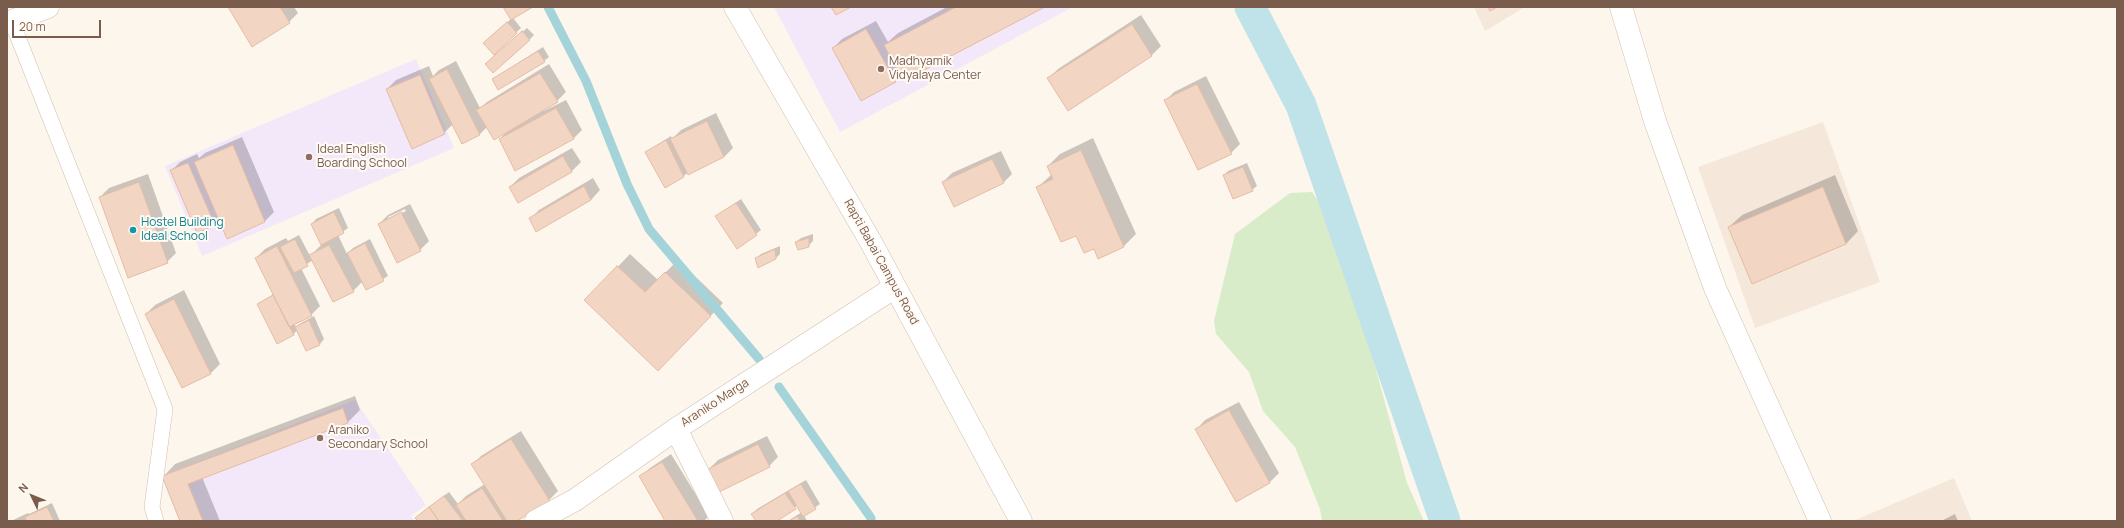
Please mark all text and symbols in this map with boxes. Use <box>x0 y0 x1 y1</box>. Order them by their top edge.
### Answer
scale bar <box>14 12 103 38</box>
text: 20 m <box>19 18 46 35</box>
place label: Madhyamik Vidyalaya Center <box>889 55 981 83</box>
marker: Madhyamik Vidyalaya Center <box>876 64 886 74</box>
place label: Ideal English Boarding School <box>317 143 407 171</box>
marker: Ideal English Boarding School <box>304 152 314 162</box>
street label: Rapti Babai Campus Road <box>840 197 922 327</box>
place label: Hostel Building Ideal School <box>141 216 224 244</box>
marker: Hostel Building Ideal School <box>128 225 138 235</box>
street label: Araniko Marga <box>678 376 752 430</box>
place label: Araniko Secondary School <box>328 424 428 452</box>
marker: Araniko Secondary School <box>315 433 325 443</box>
north arrow <box>12 476 52 516</box>
text: N <box>15 479 31 495</box>

